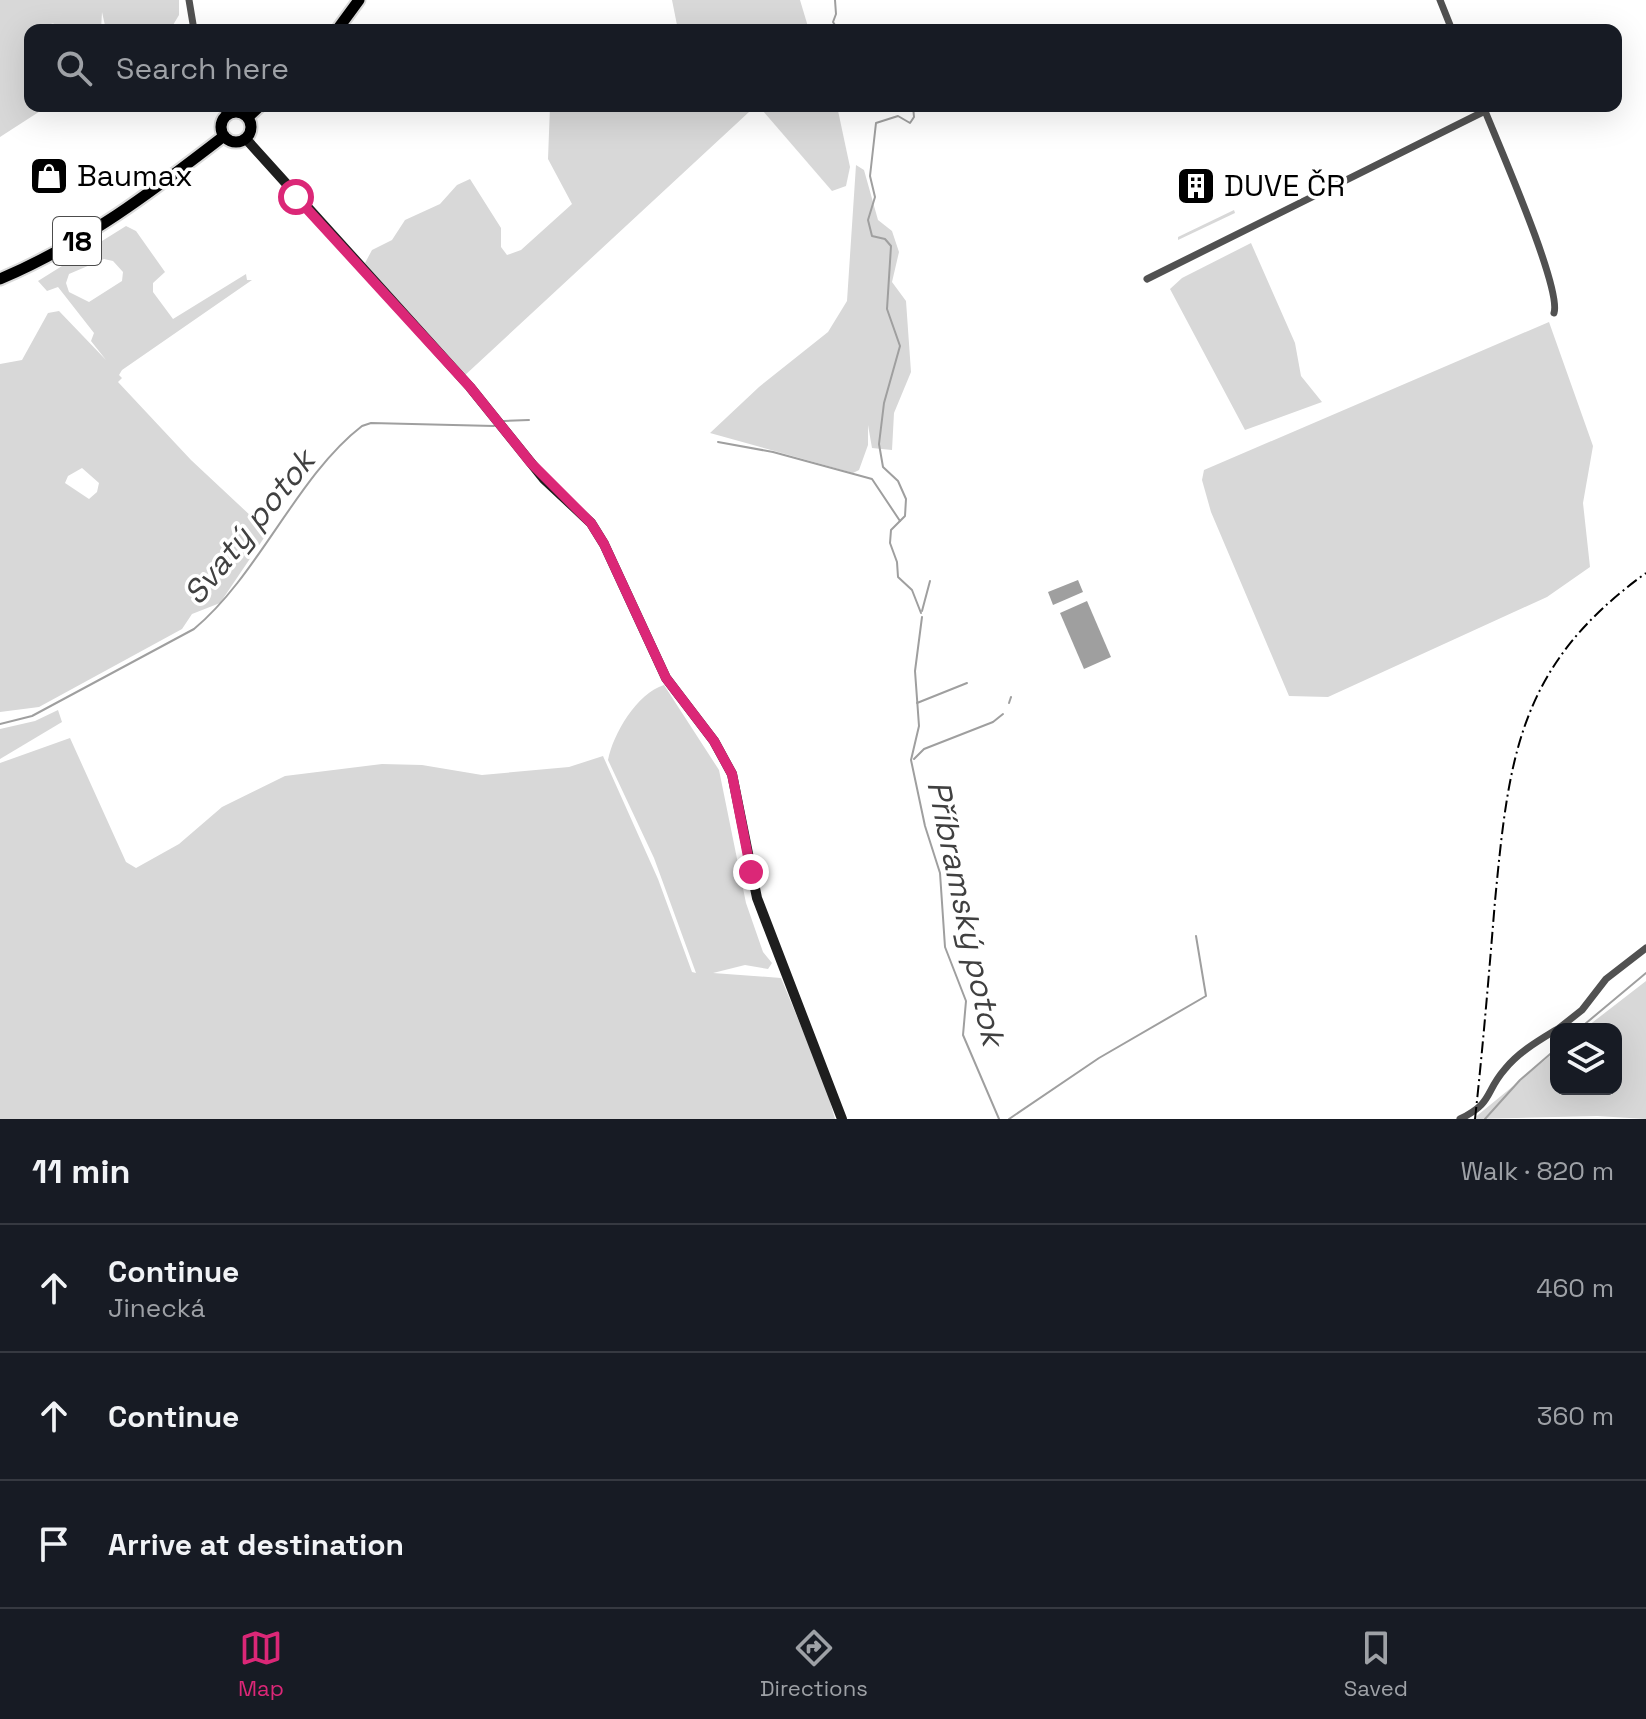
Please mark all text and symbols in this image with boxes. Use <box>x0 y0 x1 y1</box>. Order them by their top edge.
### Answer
search box <box>24 24 1622 112</box>
icon: search <box>52 46 96 90</box>
text: Search here <box>116 49 289 88</box>
shop icon: Baumax <box>28 155 70 197</box>
place label: Baumax <box>77 156 193 195</box>
building icon: DUVE ČR <box>1175 165 1217 207</box>
place label: DUVE ČR <box>1224 166 1345 205</box>
route start <box>278 179 314 215</box>
road number: 18 <box>53 217 101 265</box>
water label: Svatý potok <box>175 439 326 612</box>
water label: Příbramský potok <box>918 777 1014 1053</box>
route end <box>733 854 769 890</box>
map controls <box>1550 1023 1622 1095</box>
button: layers <box>1550 1023 1622 1095</box>
text: 11 min <box>32 1150 130 1193</box>
text: Walk · 820 m <box>1460 1154 1614 1188</box>
text: Continue <box>108 1252 239 1291</box>
icon: ahead <box>32 1266 76 1310</box>
text: 460 m <box>1536 1271 1614 1305</box>
text: Jinecká <box>108 1291 205 1325</box>
icon: ahead <box>32 1394 76 1438</box>
text: Continue <box>108 1397 239 1436</box>
text: 360 m <box>1537 1399 1614 1433</box>
icon: arrive <box>32 1522 76 1566</box>
text: Arrive at destination <box>108 1525 404 1564</box>
tab: Map <box>238 1626 284 1702</box>
tab: Directions <box>760 1626 868 1702</box>
tab: Saved <box>1344 1626 1408 1702</box>

